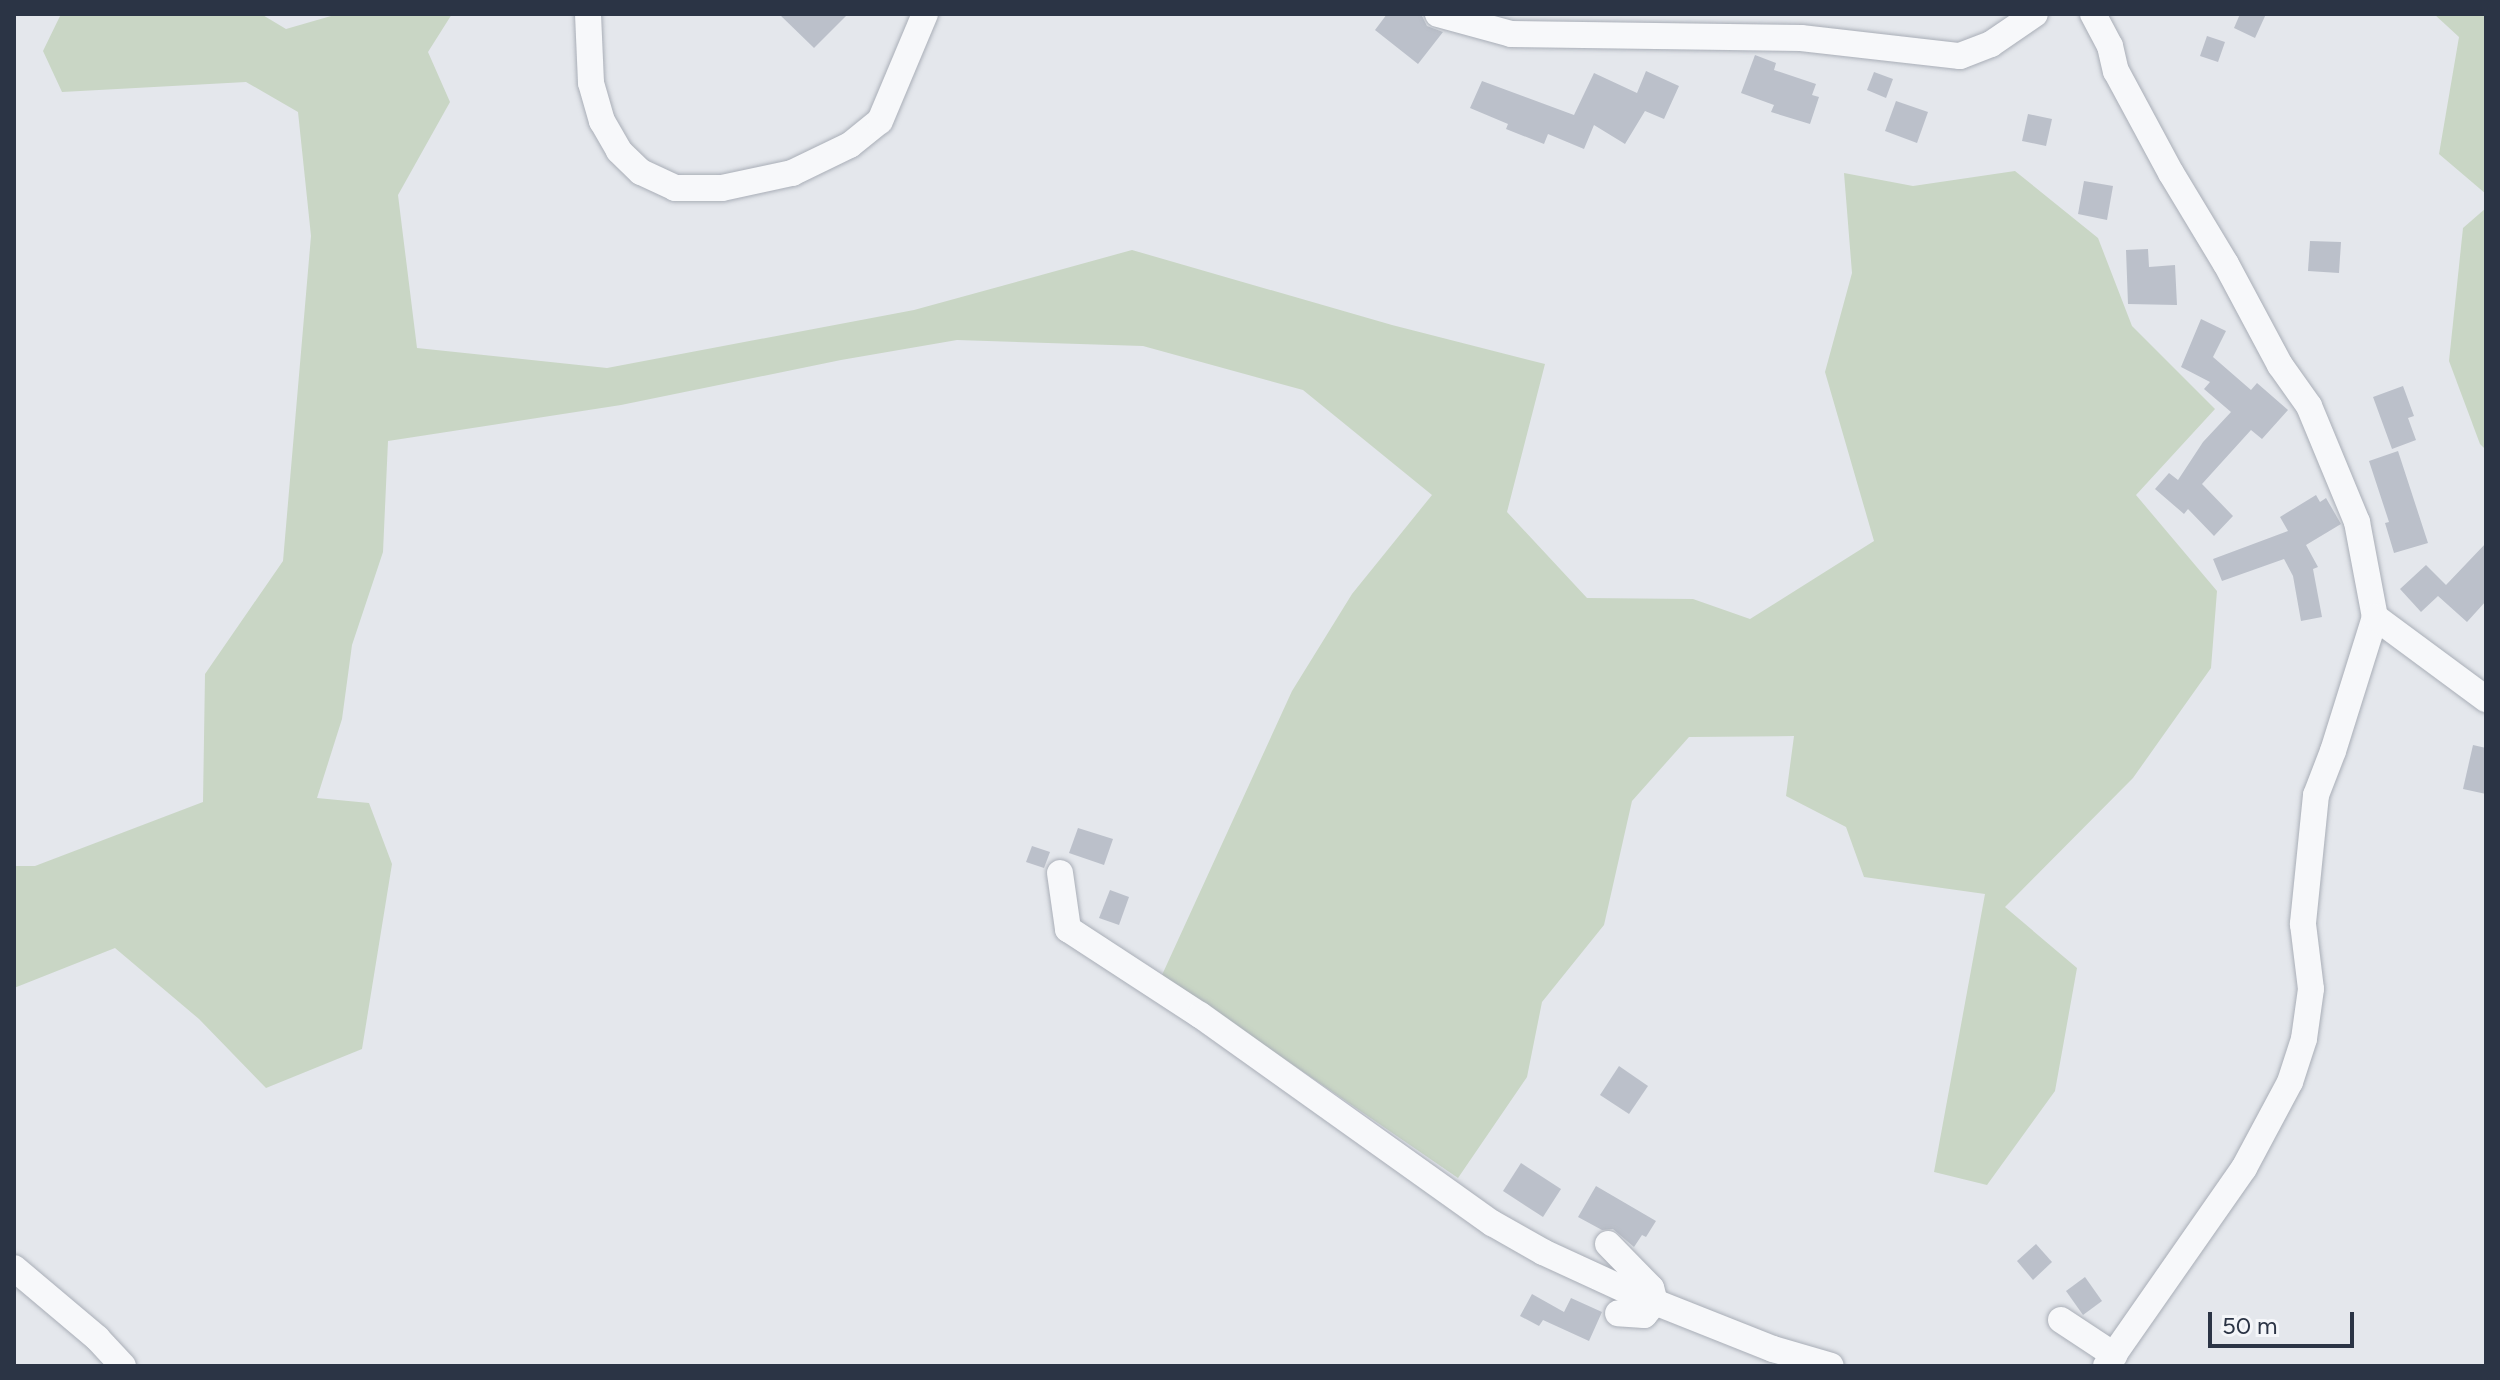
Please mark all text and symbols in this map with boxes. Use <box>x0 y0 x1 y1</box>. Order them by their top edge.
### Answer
scale bar <box>2212 1296 2358 1346</box>
text: 50 m <box>2222 1311 2278 1340</box>

